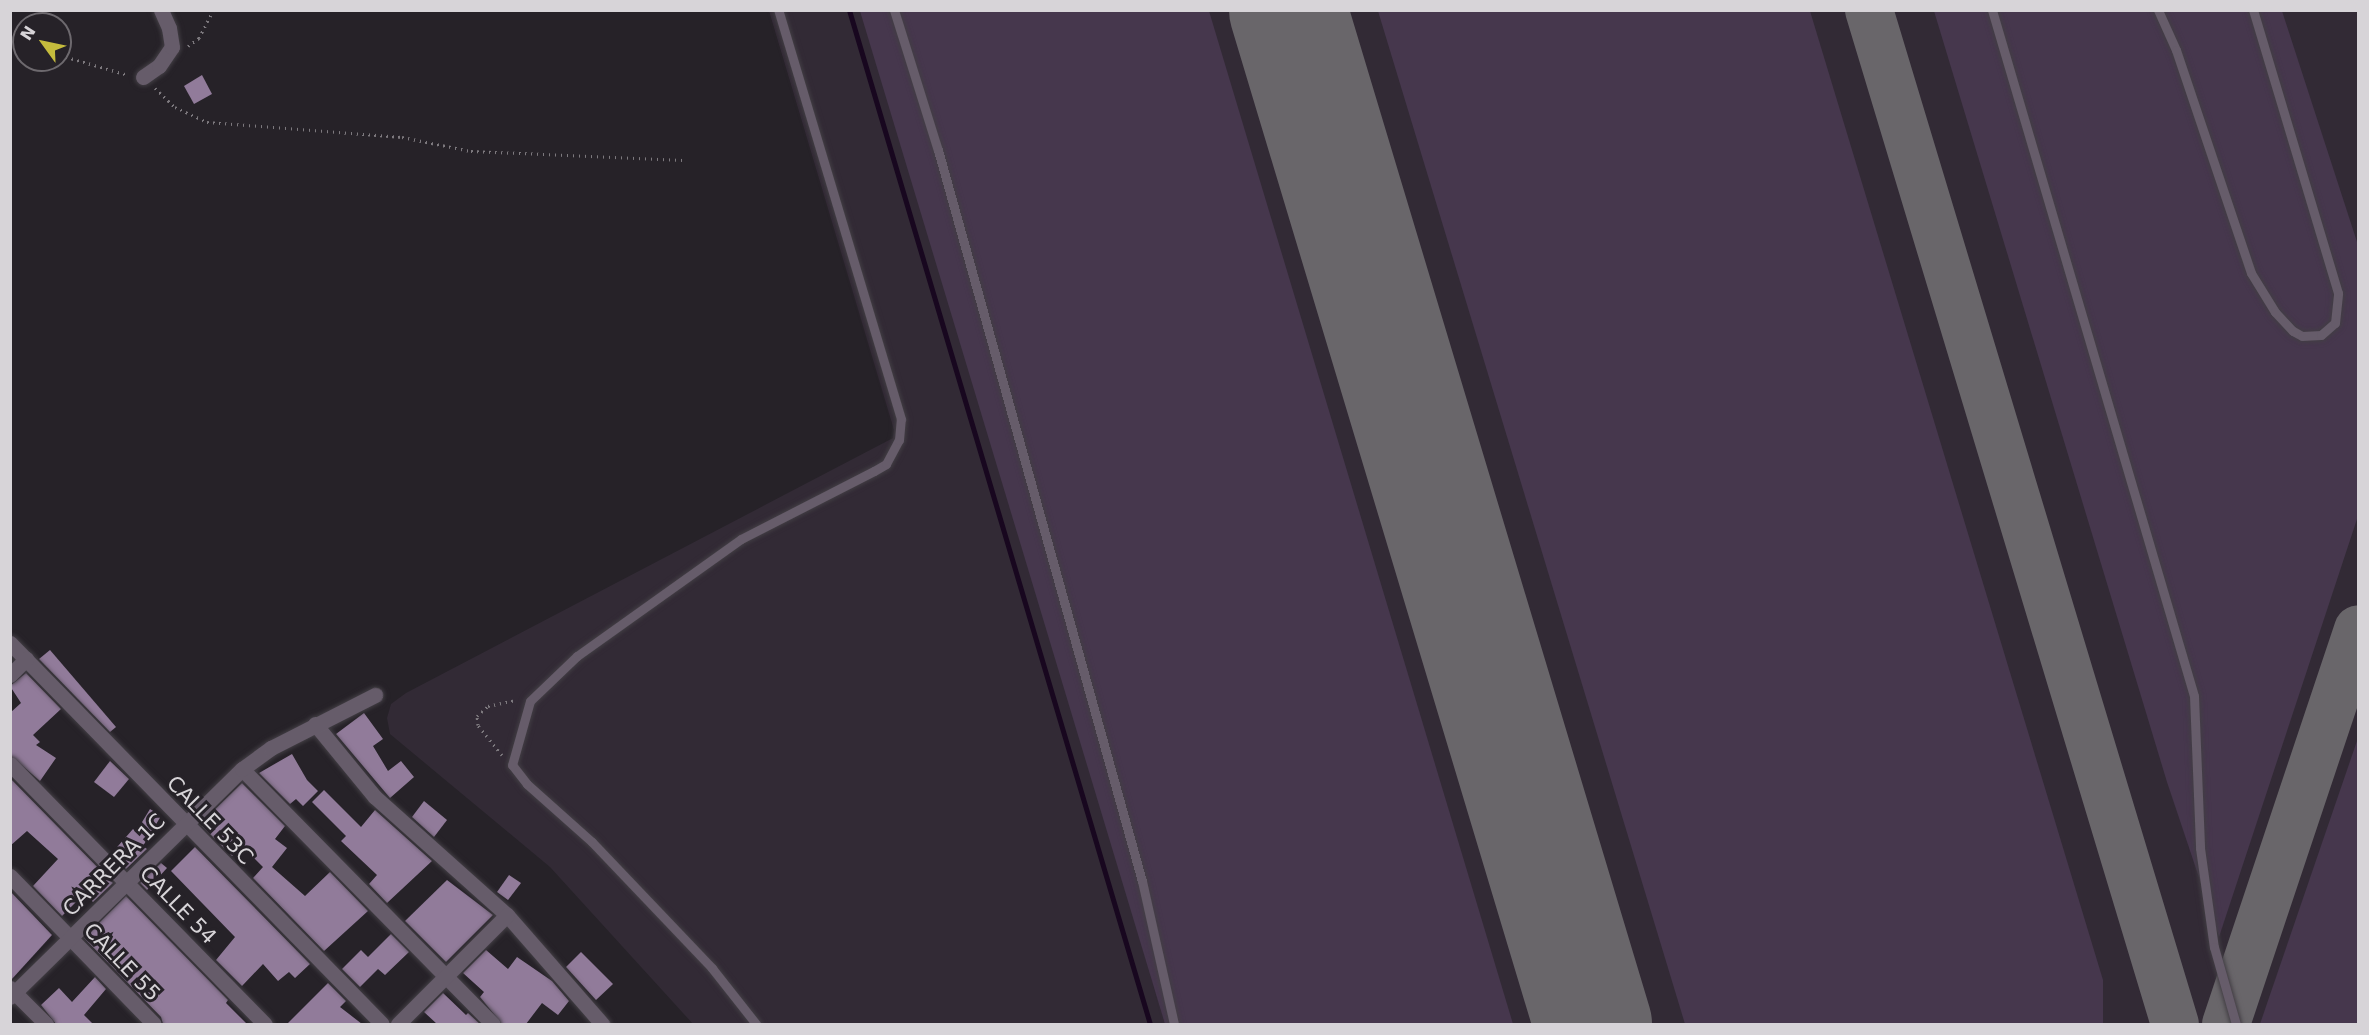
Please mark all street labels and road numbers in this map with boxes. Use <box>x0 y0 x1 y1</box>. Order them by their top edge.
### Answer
street label: CALLE 53C <box>161 770 259 870</box>
street label: CARRERA 1C <box>58 809 170 921</box>
street label: CALLE 54 <box>135 861 221 949</box>
street label: CALLE 55 <box>79 918 165 1006</box>

